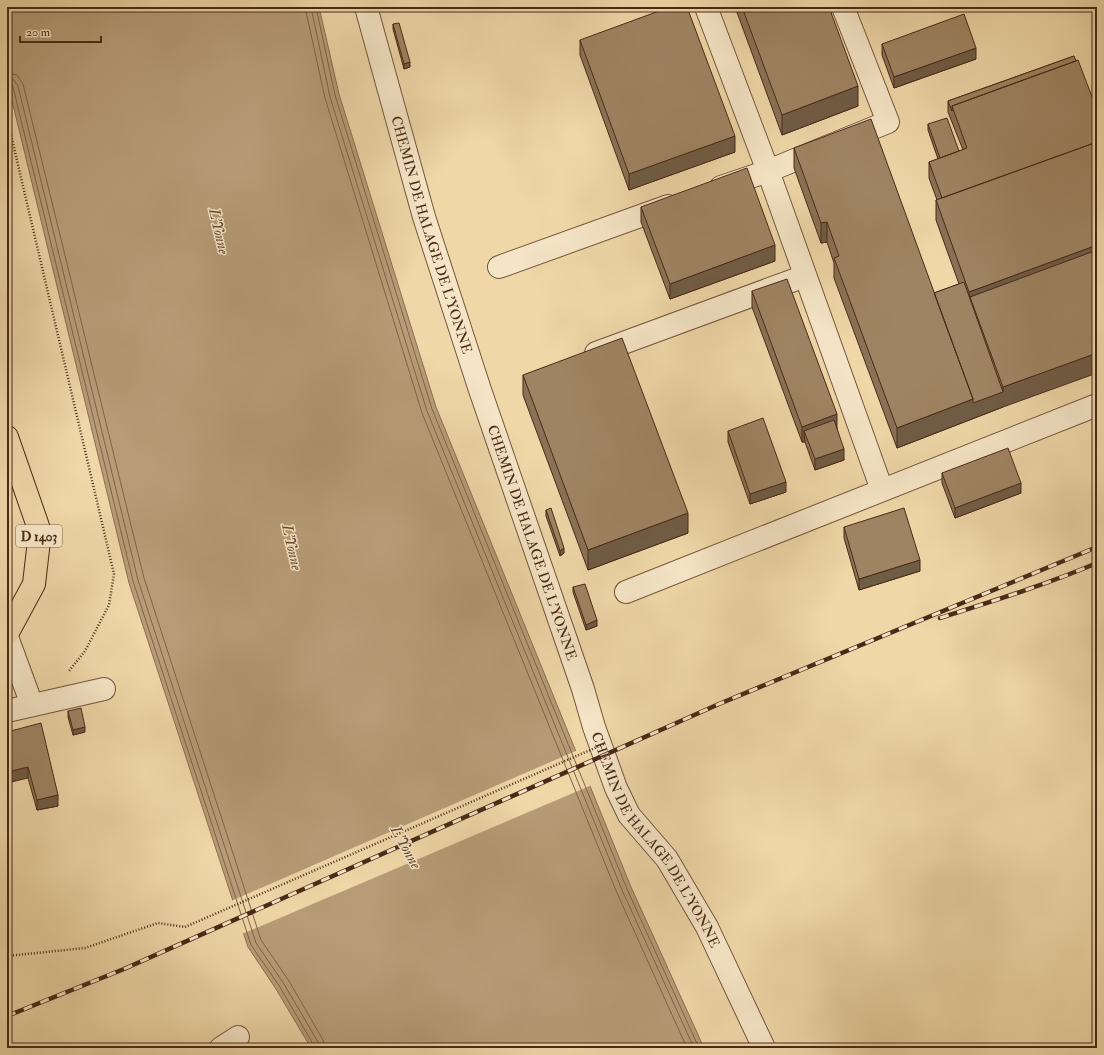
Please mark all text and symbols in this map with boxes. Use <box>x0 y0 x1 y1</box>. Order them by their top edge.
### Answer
scale bar <box>20 18 101 44</box>
text: 20 m <box>26 25 51 40</box>
street label: CHEMIN DE HALAGE DE L'YONNE <box>387 114 476 356</box>
water label: L'Yonne <box>204 205 233 257</box>
street label: CHEMIN DE HALAGE DE L'YONNE <box>484 423 580 663</box>
water label: L'Yonne <box>277 521 306 573</box>
road number: D 1403 <box>16 525 62 547</box>
street label: CHEMIN DE HALAGE DE L'YONNE <box>587 730 723 950</box>
water label: L'Yonne <box>385 821 426 873</box>

